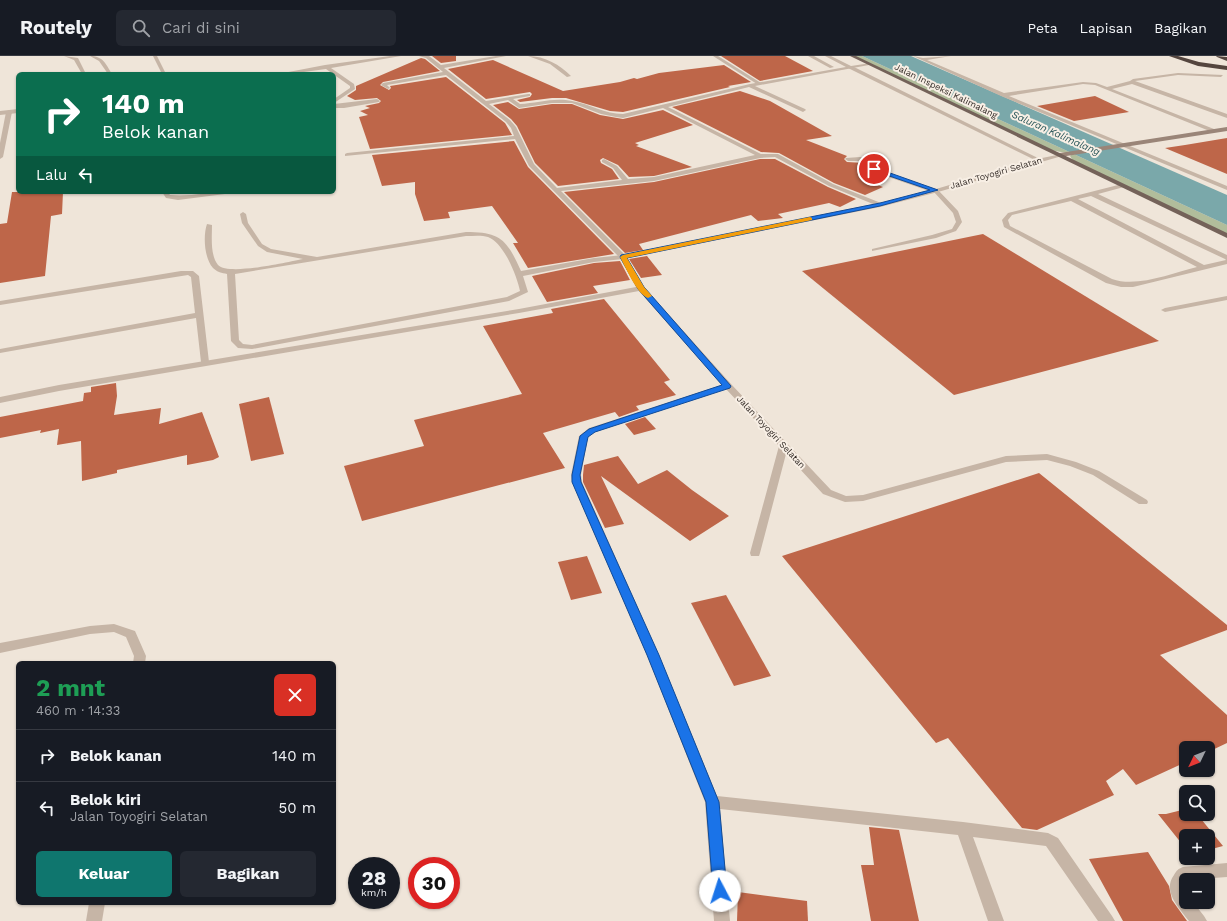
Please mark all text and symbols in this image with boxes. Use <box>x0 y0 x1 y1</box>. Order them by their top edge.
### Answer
search box <box>116 10 396 46</box>
text: Routely <box>20 16 92 39</box>
icon: search <box>130 17 152 39</box>
text: Cari di sini <box>162 19 240 37</box>
text: Peta <box>1028 20 1058 36</box>
text: Lapisan <box>1080 20 1132 36</box>
text: Bagikan <box>1154 20 1207 36</box>
street label: Jalan Inspeksi Kalimalang <box>893 62 999 120</box>
text: 140 m <box>102 87 185 120</box>
icon: right <box>36 88 88 140</box>
water label: Saluran Kalimalang <box>1010 109 1102 157</box>
text: Belok kanan <box>102 121 209 142</box>
pin <box>857 152 891 186</box>
street label: Jalan Toyogiri Selatan <box>949 155 1043 191</box>
icon: arrive <box>863 158 885 180</box>
icon: left <box>75 164 97 186</box>
text: Lalu <box>36 166 67 184</box>
street label: Jalan Toyogiri Selatan <box>735 394 807 470</box>
text: 2 mnt <box>36 674 105 702</box>
button: close <box>274 674 316 716</box>
text: 460 m · 14:33 <box>36 703 120 718</box>
north arrow <box>1179 741 1215 777</box>
map controls <box>1179 741 1215 909</box>
icon: right <box>36 745 58 767</box>
text: Belok kanan <box>70 747 161 765</box>
text: 140 m <box>272 747 316 765</box>
button: search <box>1179 785 1215 821</box>
text: Belok kiri <box>70 791 141 809</box>
icon: left <box>36 797 58 819</box>
text: 50 m <box>279 799 316 817</box>
text: Jalan Toyogiri Selatan <box>70 809 208 824</box>
button: + <box>1179 829 1215 865</box>
button: Keluar <box>36 851 172 897</box>
button: Bagikan <box>180 851 316 897</box>
speed limit sign: 30 <box>408 857 460 909</box>
text: 28 <box>362 866 386 890</box>
position arrow <box>699 870 741 912</box>
button: − <box>1179 873 1215 909</box>
text: km/h <box>361 887 387 898</box>

